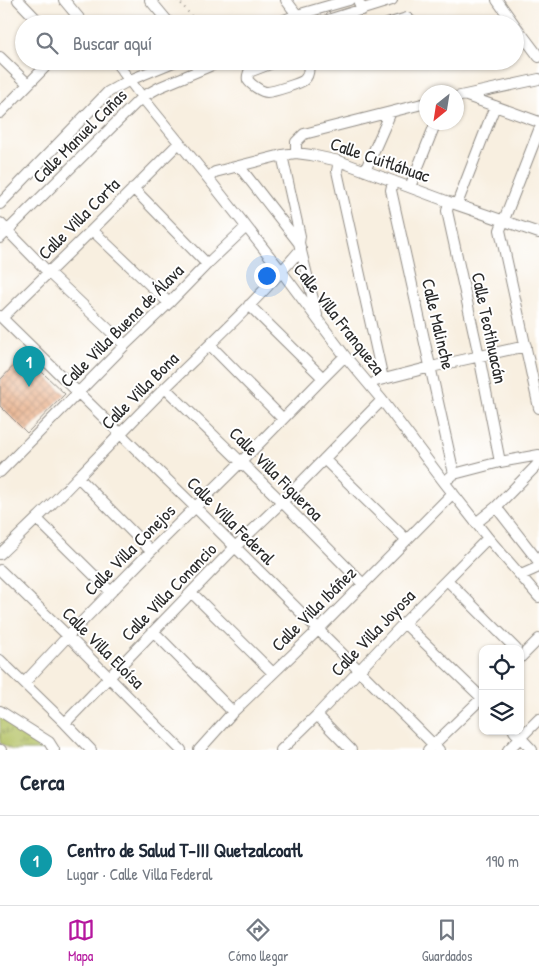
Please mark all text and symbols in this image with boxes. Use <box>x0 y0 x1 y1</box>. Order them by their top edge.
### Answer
search box <box>15 15 524 70</box>
icon: search <box>33 29 61 57</box>
text: Buscar aquí <box>73 30 152 56</box>
street label: Calle Manuel Cañas <box>27 83 132 188</box>
north arrow <box>419 85 464 130</box>
street label: Calle Cuitláhuac <box>327 131 433 188</box>
street label: Calle Villa Corta <box>32 172 125 265</box>
street label: Calle Villa Buena de Álava <box>54 258 189 393</box>
street label: Calle Villa Franqueza <box>288 258 391 380</box>
your location <box>254 263 280 289</box>
street label: Calle Teotihuacán <box>466 270 513 386</box>
street label: Calle Malinche <box>416 276 461 372</box>
pin: 1 <box>13 346 45 387</box>
street label: Calle Villa Bona <box>95 346 184 435</box>
street label: Calle Villa Figueroa <box>224 421 329 526</box>
street label: Calle Villa Federal <box>182 471 281 571</box>
street label: Calle Villa Conejos <box>78 498 181 601</box>
street label: Calle Villa Conancio <box>115 537 222 646</box>
street label: Calle Villa Ibáñez <box>266 560 362 657</box>
street label: Calle Villa Joyosa <box>325 584 420 682</box>
street label: Calle Villa Eloísa <box>57 601 150 694</box>
map controls <box>479 645 524 735</box>
button: locate <box>479 645 524 690</box>
button: layers <box>479 690 524 735</box>
text: Cerca <box>20 768 64 797</box>
text: Centro de Salud T-III Quetzalcoatl <box>67 837 303 863</box>
text: 1 <box>33 850 39 872</box>
text: 190 m <box>486 850 519 872</box>
text: Lugar · Calle Villa Federal <box>67 863 213 885</box>
tab: Mapa <box>67 916 95 965</box>
tab: Cómo llegar <box>228 916 288 965</box>
tab: Guardados <box>422 916 472 965</box>

